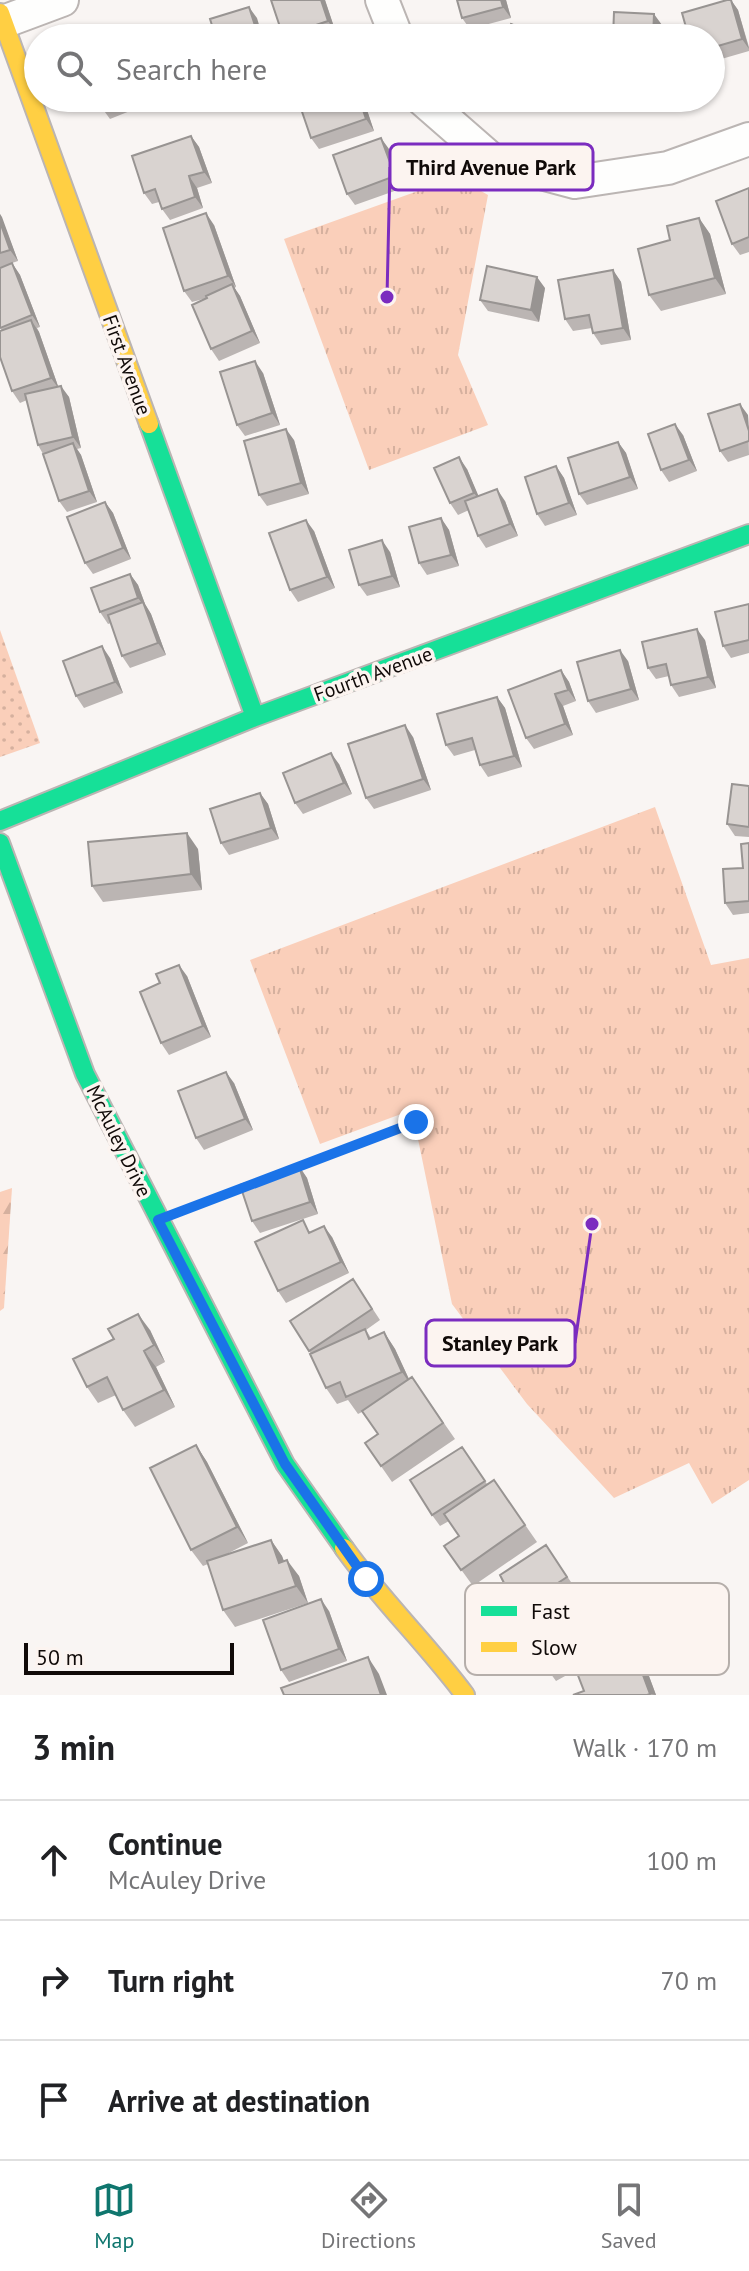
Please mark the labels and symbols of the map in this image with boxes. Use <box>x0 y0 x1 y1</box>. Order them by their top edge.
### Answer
callout: Third Avenue Park <box>390 144 593 190</box>
text: Third Avenue Park <box>406 153 576 181</box>
street label: First Avenue <box>97 311 157 419</box>
street label: Fourth Avenue <box>310 641 436 707</box>
street label: McAuley Drive <box>81 1081 157 1201</box>
route end <box>398 1104 434 1140</box>
callout: Stanley Park <box>426 1320 575 1366</box>
text: Stanley Park <box>442 1329 558 1357</box>
route start <box>348 1561 384 1597</box>
legend <box>465 1583 729 1675</box>
text: Fast <box>531 1597 571 1625</box>
text: Slow <box>531 1633 577 1661</box>
scale bar <box>24 1639 234 1675</box>

